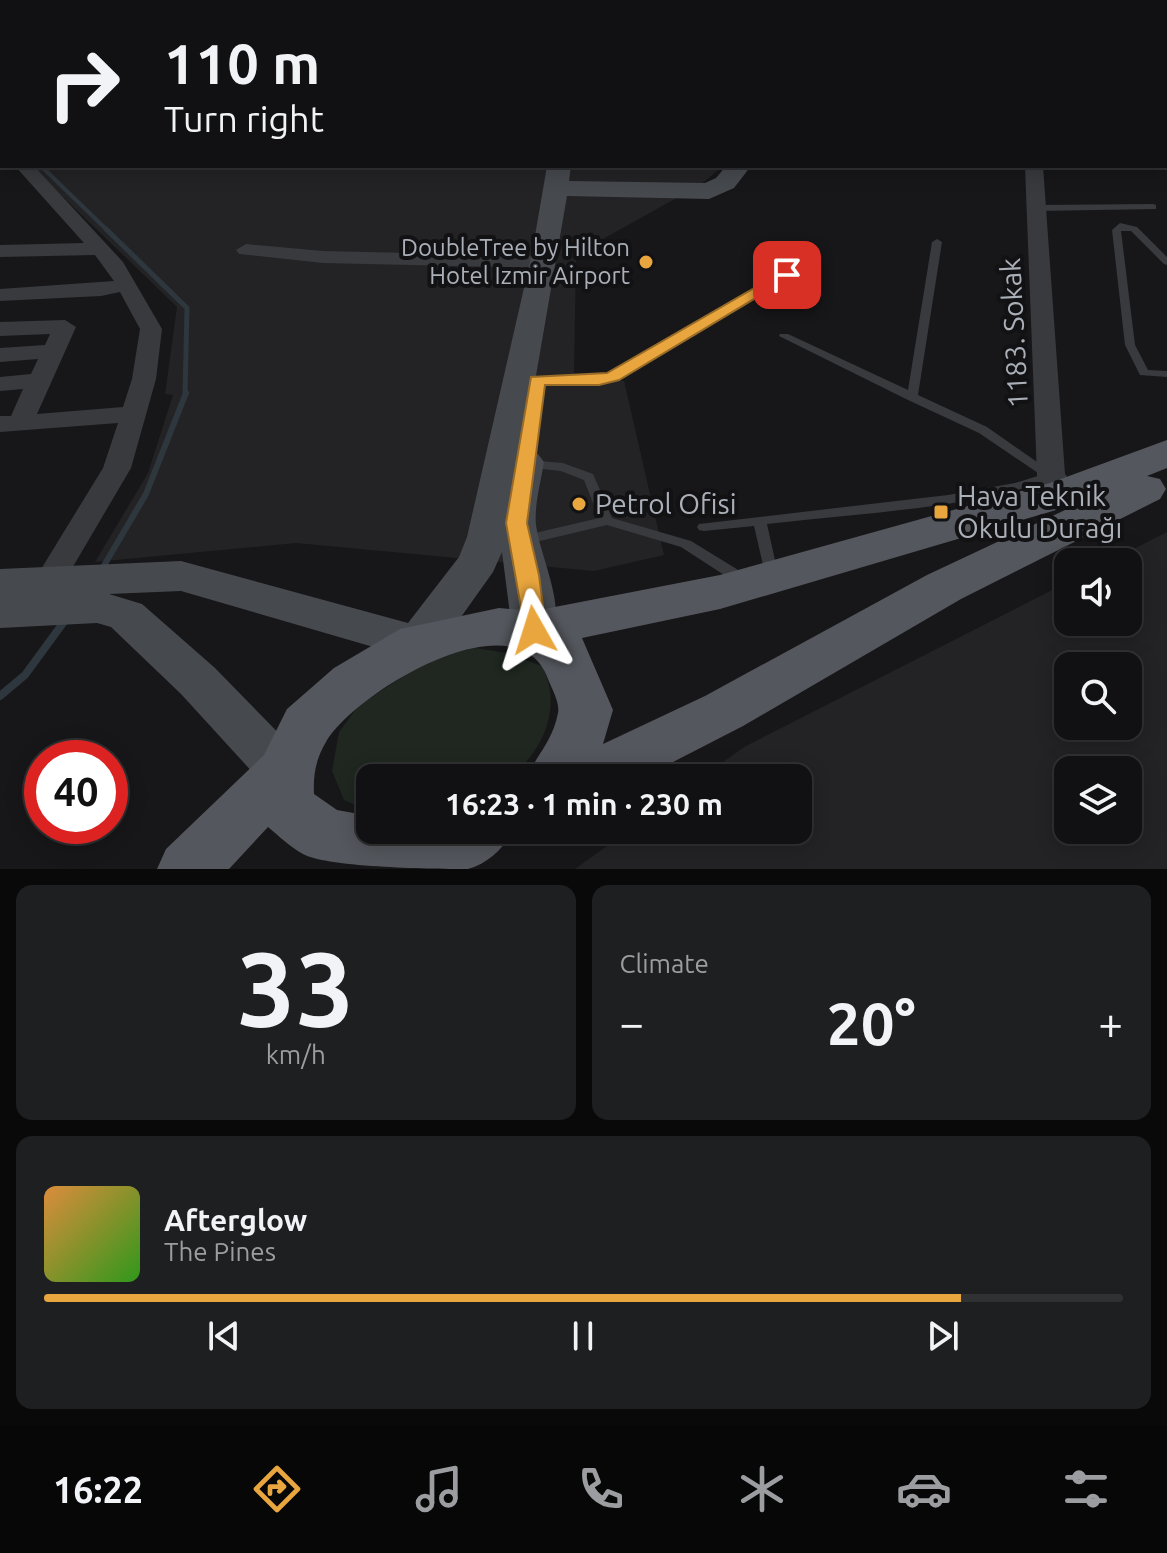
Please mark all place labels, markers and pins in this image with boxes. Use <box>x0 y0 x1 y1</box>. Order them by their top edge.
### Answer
place label: DoubleTree by Hilton Hotel Izmir Airport <box>401 234 631 289</box>
pin <box>753 241 821 309</box>
marker: DoubleTree by Hilton Hotel Izmir Airport <box>637 253 655 271</box>
place label: Hava Teknik Okulu Durağı <box>957 480 1122 543</box>
place label: Petrol Ofisi <box>595 488 737 519</box>
marker: Petrol Ofisi <box>570 495 588 513</box>
marker: Hava Teknik Okulu Durağı <box>932 503 950 521</box>

